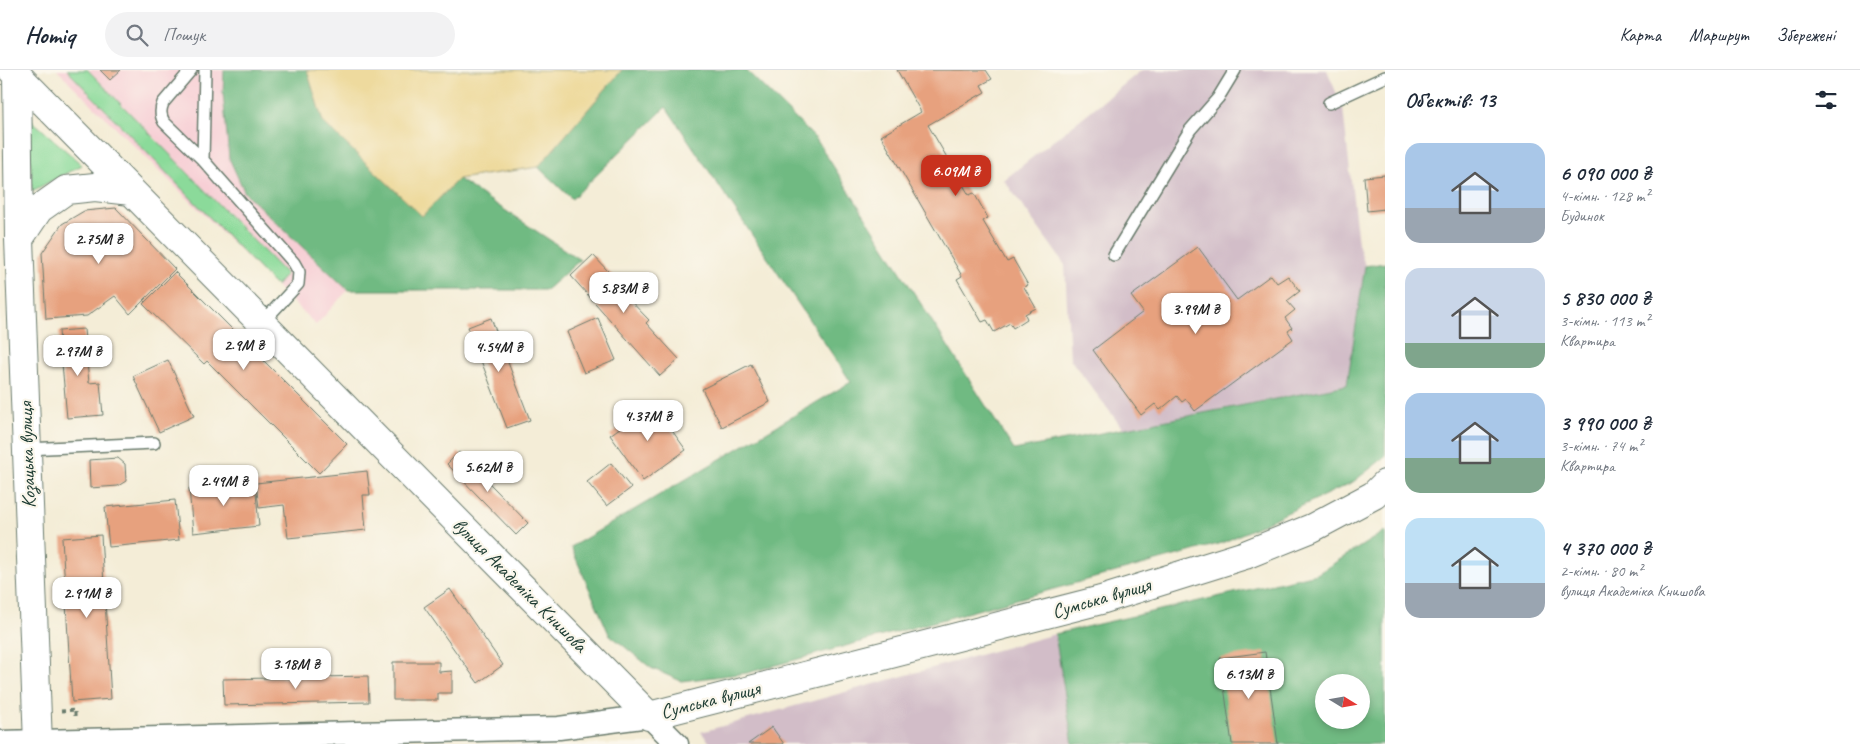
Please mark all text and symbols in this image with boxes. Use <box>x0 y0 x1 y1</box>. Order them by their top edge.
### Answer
search box <box>105 12 455 57</box>
text: Homiq <box>25 20 75 50</box>
icon: search <box>123 21 151 49</box>
text: Пошук <box>163 23 205 47</box>
text: Карта <box>1620 24 1661 46</box>
text: Маршрут <box>1689 24 1748 46</box>
text: Збережені <box>1776 24 1835 46</box>
icon: filters <box>1812 86 1840 114</box>
text: Об’єктів: 13 <box>1405 87 1495 113</box>
pin: 6.09M ₴ <box>910 154 1002 197</box>
text: 6 090 000 ₴ <box>1560 160 1651 186</box>
text: 6.09M ₴ <box>932 161 980 181</box>
icon: home <box>1445 163 1505 223</box>
text: 4-кімн. · 128 m² <box>1560 186 1650 206</box>
text: Будинок <box>1560 206 1604 226</box>
pin: 2.75M ₴ <box>53 222 145 265</box>
text: 2.75M ₴ <box>75 229 123 249</box>
pin: 5.83M ₴ <box>578 272 670 314</box>
text: 5.83M ₴ <box>600 278 648 298</box>
text: 5 830 000 ₴ <box>1560 285 1651 311</box>
icon: home <box>1445 288 1505 348</box>
pin: 3.99M ₴ <box>1150 292 1242 335</box>
text: 3.99M ₴ <box>1172 299 1220 319</box>
text: 3-кімн. · 113 m² <box>1560 311 1650 331</box>
pin: 2.9M ₴ <box>203 328 285 371</box>
pin: 4.54M ₴ <box>453 330 545 373</box>
text: Квартира <box>1560 331 1615 351</box>
pin: 2.97M ₴ <box>32 334 124 377</box>
text: 2.9M ₴ <box>224 335 264 355</box>
text: 4.54M ₴ <box>475 337 523 357</box>
text: 2.97M ₴ <box>54 341 102 361</box>
street label: Козацька вулиця <box>13 399 42 509</box>
pin: 4.37M ₴ <box>602 400 694 442</box>
text: 4.37M ₴ <box>624 406 672 426</box>
text: 3 990 000 ₴ <box>1560 410 1651 436</box>
icon: home <box>1445 413 1505 473</box>
text: 3-кімн. · 74 m² <box>1560 436 1642 456</box>
pin: 5.62M ₴ <box>442 450 534 493</box>
text: Квартира <box>1560 456 1615 476</box>
text: 5.62M ₴ <box>464 457 512 477</box>
pin: 2.49M ₴ <box>178 464 270 507</box>
text: 2.49M ₴ <box>200 471 248 491</box>
street label: вулиця Академіка Книшова <box>447 512 594 659</box>
text: 4 370 000 ₴ <box>1560 535 1651 561</box>
icon: home <box>1445 538 1505 598</box>
text: 2-кімн. · 80 m² <box>1560 561 1642 581</box>
street label: Сумська вулиця <box>1049 572 1155 624</box>
pin: 2.91M ₴ <box>41 576 133 619</box>
text: вулиця Академіка Книшова <box>1560 581 1705 601</box>
text: 2.91M ₴ <box>63 583 111 603</box>
pin: 3.18M ₴ <box>250 648 342 690</box>
text: 3.18M ₴ <box>272 654 320 674</box>
pin: 6.13M ₴ <box>1203 658 1295 700</box>
text: 6.13M ₴ <box>1225 664 1273 684</box>
north arrow <box>1315 674 1370 729</box>
map controls <box>1315 674 1370 729</box>
street label: Сумська вулиця <box>658 675 764 724</box>

